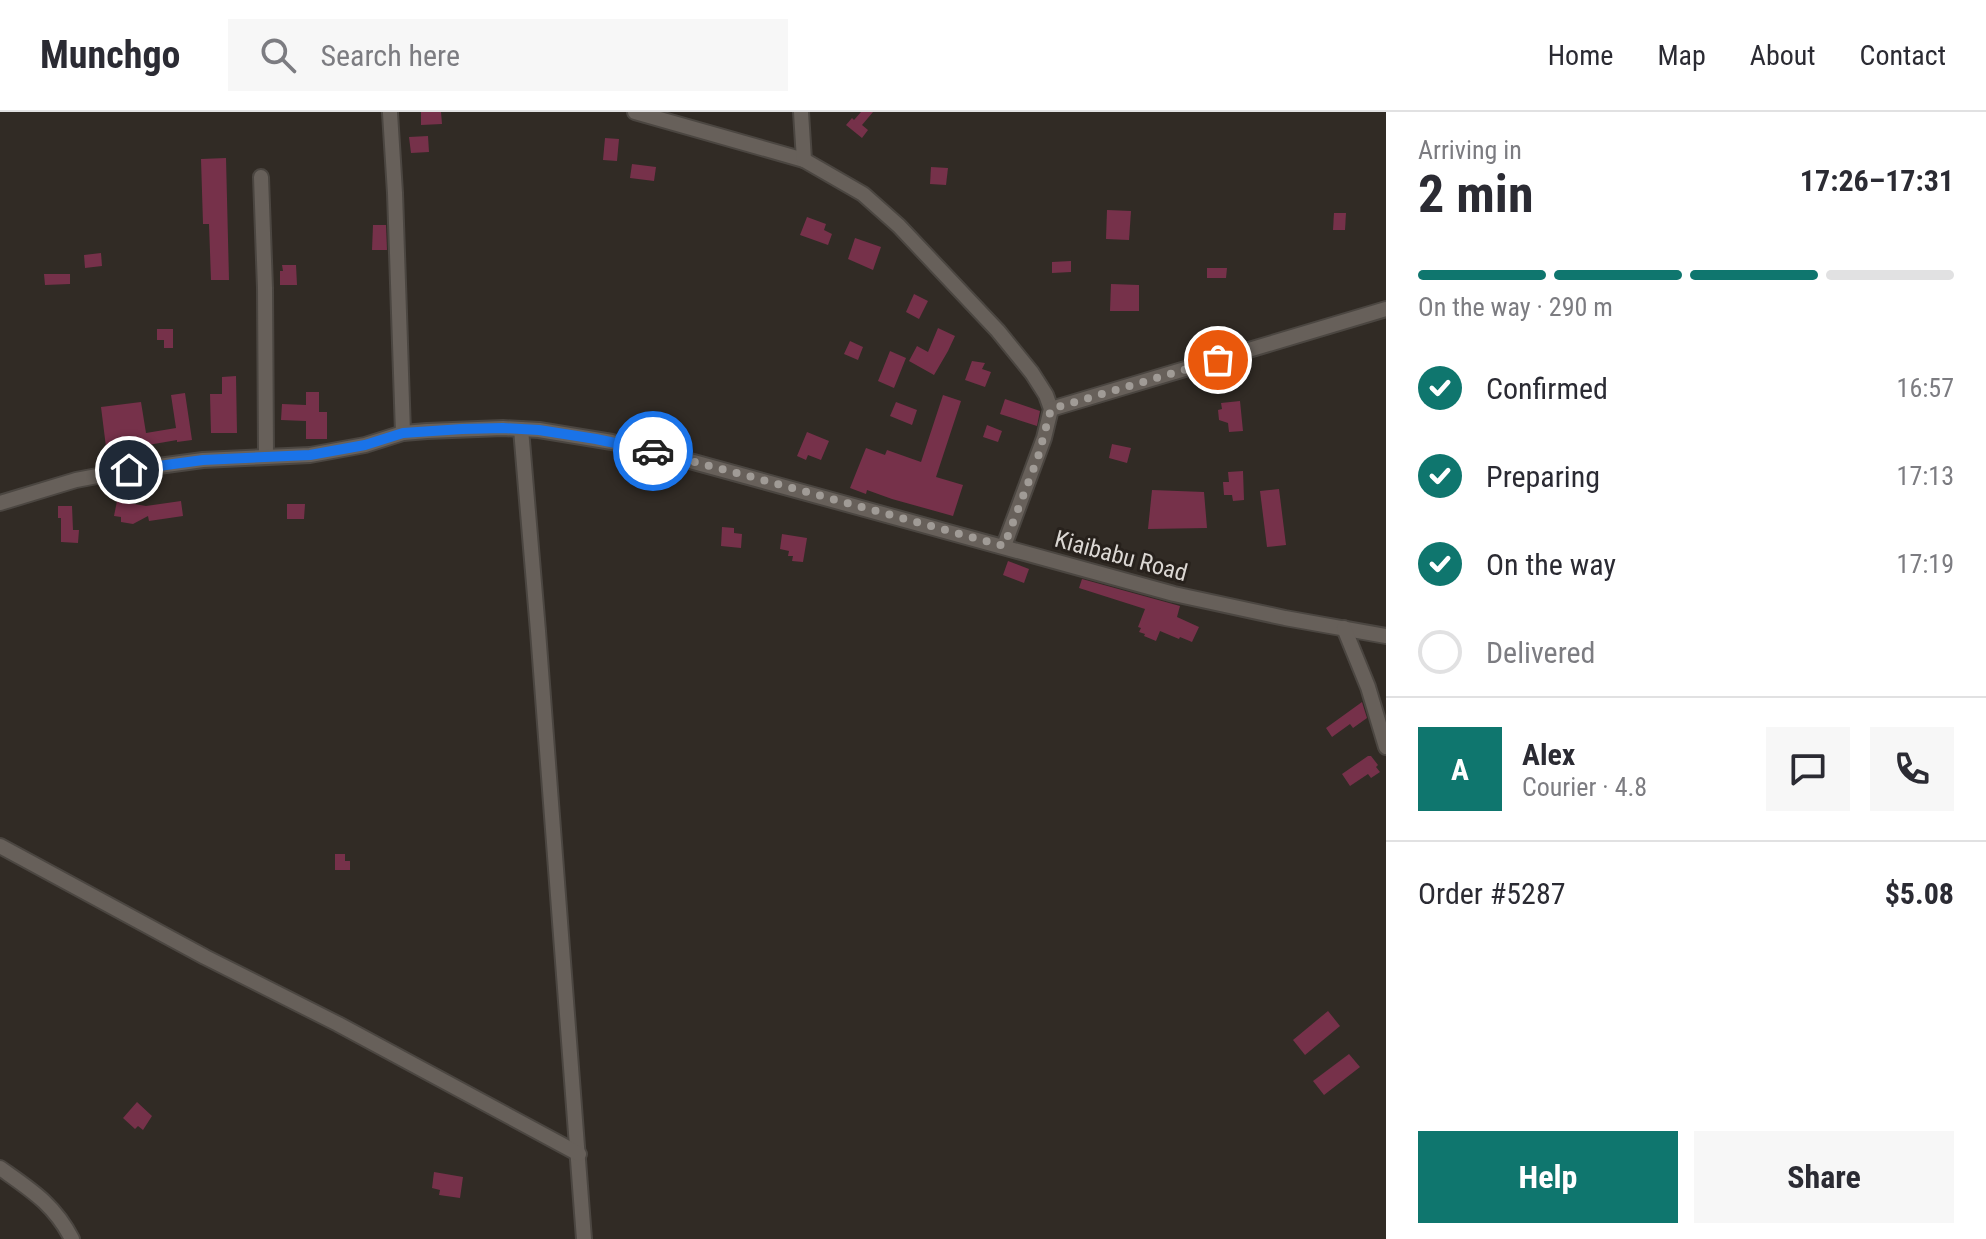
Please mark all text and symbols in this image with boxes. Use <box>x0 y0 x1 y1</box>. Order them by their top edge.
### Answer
search box <box>228 19 788 91</box>
text: Munchgo <box>40 33 180 77</box>
icon: search <box>256 33 300 77</box>
text: Search here <box>320 38 460 73</box>
text: Home <box>1548 39 1613 72</box>
text: Map <box>1657 39 1706 72</box>
text: About <box>1750 39 1816 72</box>
text: Contact <box>1860 39 1946 72</box>
text: Arriving in <box>1418 135 1522 165</box>
text: 17:26–17:31 <box>1800 163 1954 198</box>
text: 2 min <box>1418 164 1534 225</box>
text: On the way · 290 m <box>1418 292 1613 322</box>
pin <box>1184 326 1252 394</box>
icon: bag <box>1196 338 1240 382</box>
icon: check <box>1418 366 1462 410</box>
text: Confirmed <box>1486 371 1608 406</box>
text: 16:57 <box>1897 373 1954 403</box>
courier <box>613 411 693 491</box>
icon: car <box>631 429 675 473</box>
pin <box>95 436 163 504</box>
icon: home <box>107 448 151 492</box>
icon: check <box>1418 454 1462 498</box>
text: Preparing <box>1486 459 1600 494</box>
text: 17:13 <box>1897 461 1954 491</box>
street label: Kiaibabu Road <box>1052 525 1190 587</box>
icon: check <box>1418 542 1462 586</box>
text: On the way <box>1486 547 1616 582</box>
text: 17:19 <box>1897 549 1954 579</box>
text: Delivered <box>1486 635 1595 670</box>
button: chat <box>1766 727 1850 811</box>
button: phone <box>1870 727 1954 811</box>
text: Alex <box>1522 737 1575 772</box>
text: A <box>1451 752 1469 787</box>
text: Courier · 4.8 <box>1522 772 1647 802</box>
text: Order #5287 <box>1418 876 1566 911</box>
text: $5.08 <box>1885 876 1954 911</box>
button: Help <box>1418 1131 1678 1223</box>
button: Share <box>1694 1131 1954 1223</box>

